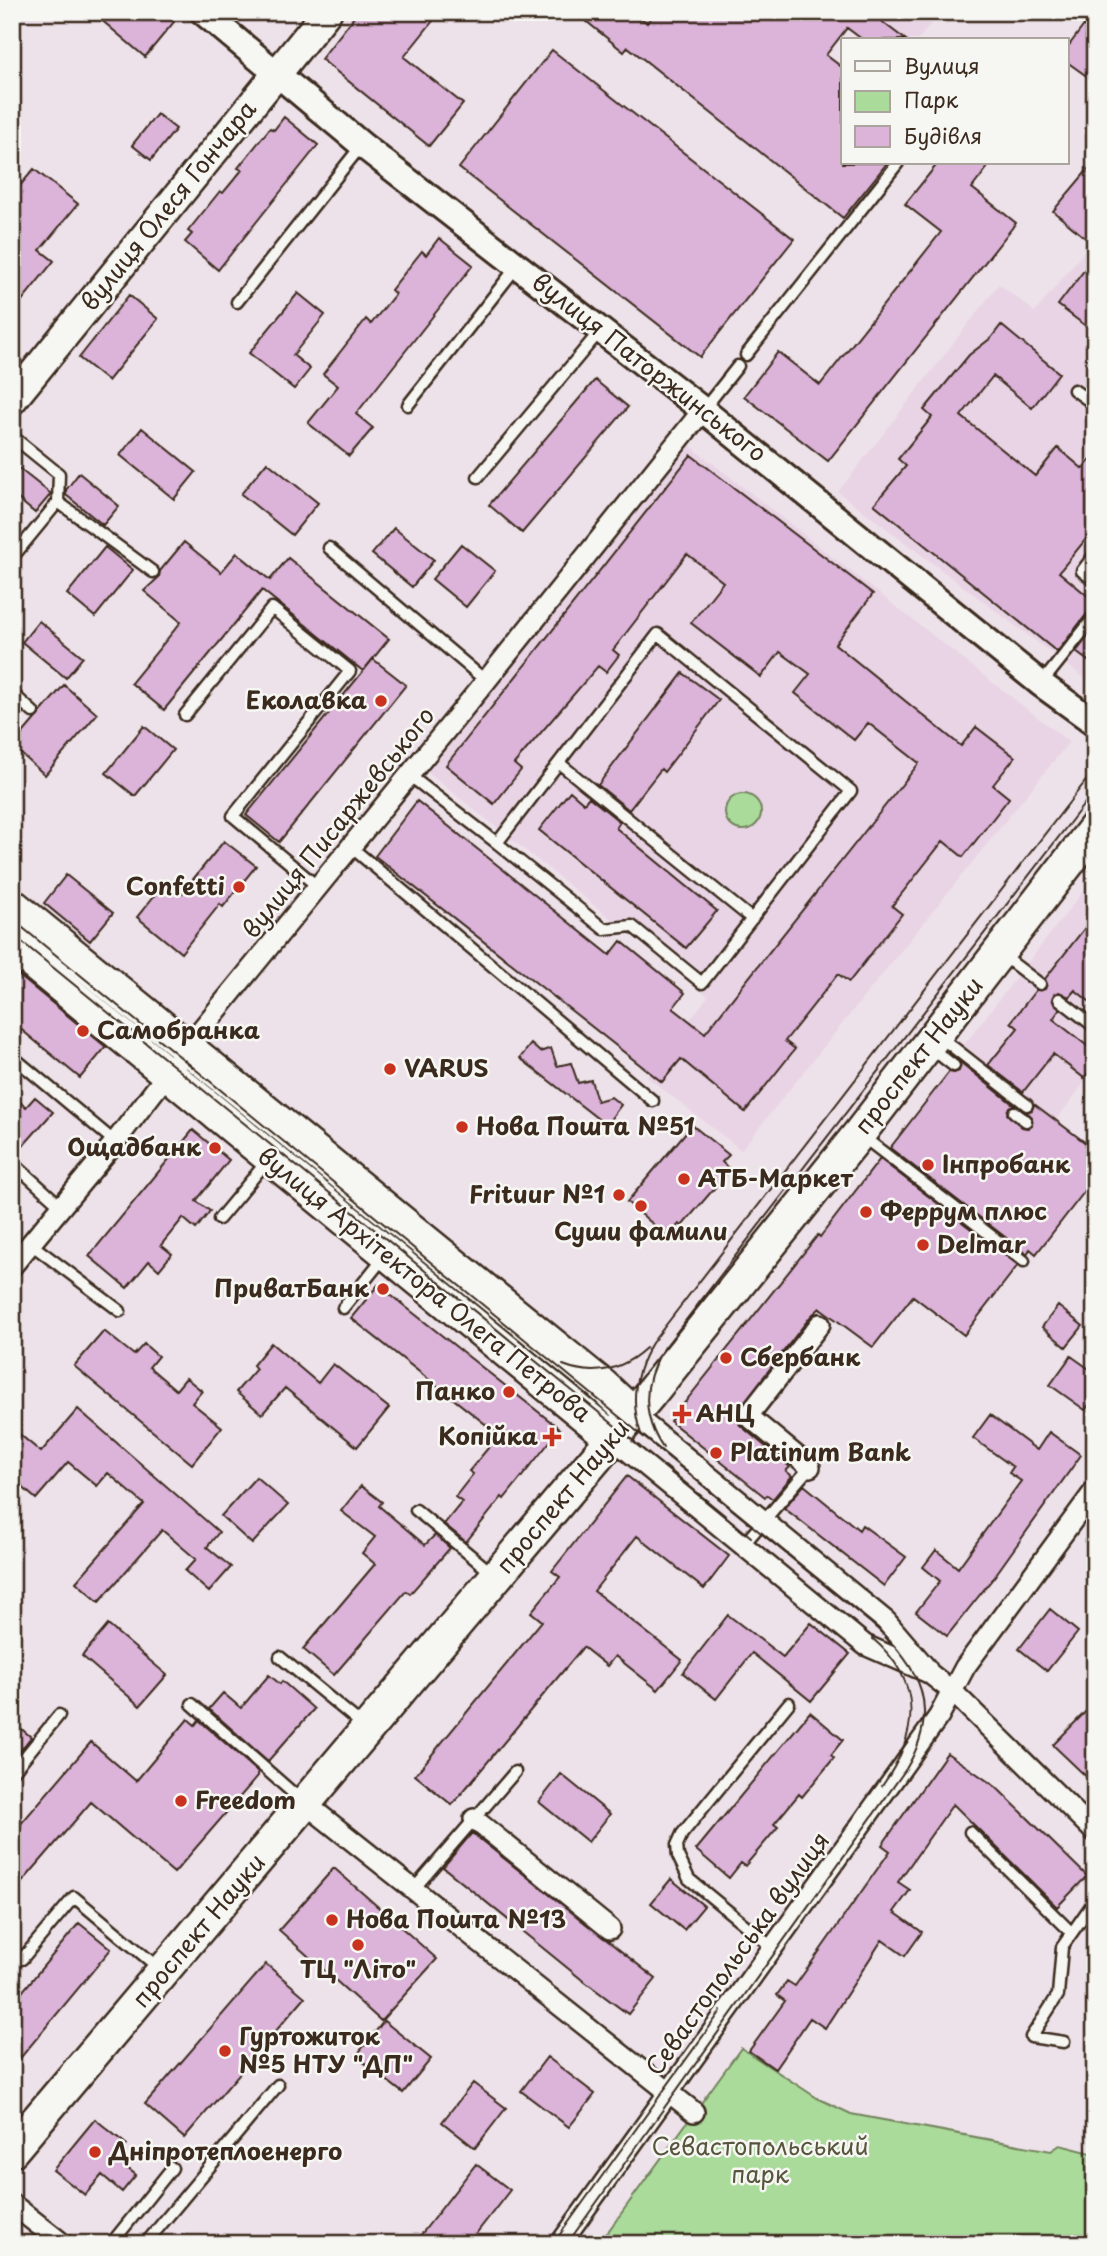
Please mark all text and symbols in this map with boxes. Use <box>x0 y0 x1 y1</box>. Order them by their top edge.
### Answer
legend <box>841 38 1068 164</box>
text: Вулиця <box>904 49 980 81</box>
text: Парк <box>904 83 959 115</box>
street label: вулиця Олеся Гончара <box>71 92 264 318</box>
text: Будівля <box>904 119 982 151</box>
street label: вулиця Паторжинського <box>525 263 775 470</box>
place label: Еколавка <box>246 681 368 717</box>
marker: Еколавка <box>373 693 389 709</box>
street label: вулиця Писаржевського <box>233 698 442 945</box>
place label: Confetti <box>126 867 225 903</box>
marker: Confetti <box>231 879 247 895</box>
street label: проспект Науки <box>844 968 991 1141</box>
place label: Самобранка <box>97 1011 261 1047</box>
marker: Самобранка <box>75 1023 91 1039</box>
place label: VARUS <box>404 1049 488 1085</box>
marker: VARUS <box>382 1061 398 1077</box>
place label: Нова Пошта №51 <box>476 1107 695 1143</box>
marker: Нова Пошта №51 <box>454 1119 470 1135</box>
place label: Ощадбанк <box>67 1128 202 1164</box>
street label: вулиця Архітектора Олега Петрова <box>251 1137 600 1430</box>
marker: Ощадбанк <box>207 1140 223 1156</box>
place label: Інпробанк <box>942 1145 1071 1181</box>
marker: Інпробанк <box>920 1157 936 1173</box>
place label: АТБ-Маркет <box>698 1159 853 1195</box>
marker: АТБ-Маркет <box>676 1171 692 1187</box>
place label: Frituur №1 <box>469 1175 605 1211</box>
marker: Frituur №1 <box>611 1187 627 1203</box>
place label: Феррум плюс <box>880 1192 1047 1228</box>
marker: Суши фамили <box>633 1198 649 1214</box>
marker: Феррум плюс <box>858 1204 874 1220</box>
place label: Суши фамили <box>554 1212 728 1248</box>
place label: Delmar <box>937 1225 1027 1261</box>
marker: Delmar <box>915 1237 931 1253</box>
place label: ПриватБанк <box>214 1269 370 1305</box>
marker: ПриватБанк <box>375 1281 391 1297</box>
place label: Сбербанк <box>740 1338 861 1374</box>
marker: Сбербанк <box>718 1350 734 1366</box>
place label: Панко <box>415 1372 495 1408</box>
marker: Панко <box>501 1384 517 1400</box>
place label: АНЦ <box>696 1394 755 1430</box>
marker: АНЦ <box>674 1406 690 1422</box>
street label: проспект Науки <box>486 1411 637 1581</box>
place label: Копійка <box>438 1417 539 1453</box>
marker: Копійка <box>544 1429 560 1445</box>
place label: Platinum Bank <box>730 1433 911 1469</box>
marker: Platinum Bank <box>708 1445 724 1461</box>
place label: Freedom <box>195 1781 296 1817</box>
marker: Freedom <box>173 1793 189 1809</box>
street label: Севастопольська вулиця <box>636 1824 837 2082</box>
street label: проспект Науки <box>122 1845 273 2015</box>
place label: Нова Пошта №13 <box>346 1900 566 1936</box>
marker: Нова Пошта №13 <box>324 1912 340 1928</box>
marker: ТЦ "Літо" <box>350 1937 366 1953</box>
place label: ТЦ "Літо" <box>300 1950 416 1986</box>
place label: Гуртожиток №5 НТУ "ДП" <box>239 2017 413 2081</box>
marker: Гуртожиток №5 НТУ "ДП" <box>217 2043 233 2059</box>
park label: Севастопольський парк <box>651 2127 869 2191</box>
place label: Дніпротеплоенерго <box>108 2132 342 2168</box>
marker: Дніпротеплоенерго <box>87 2144 103 2160</box>

